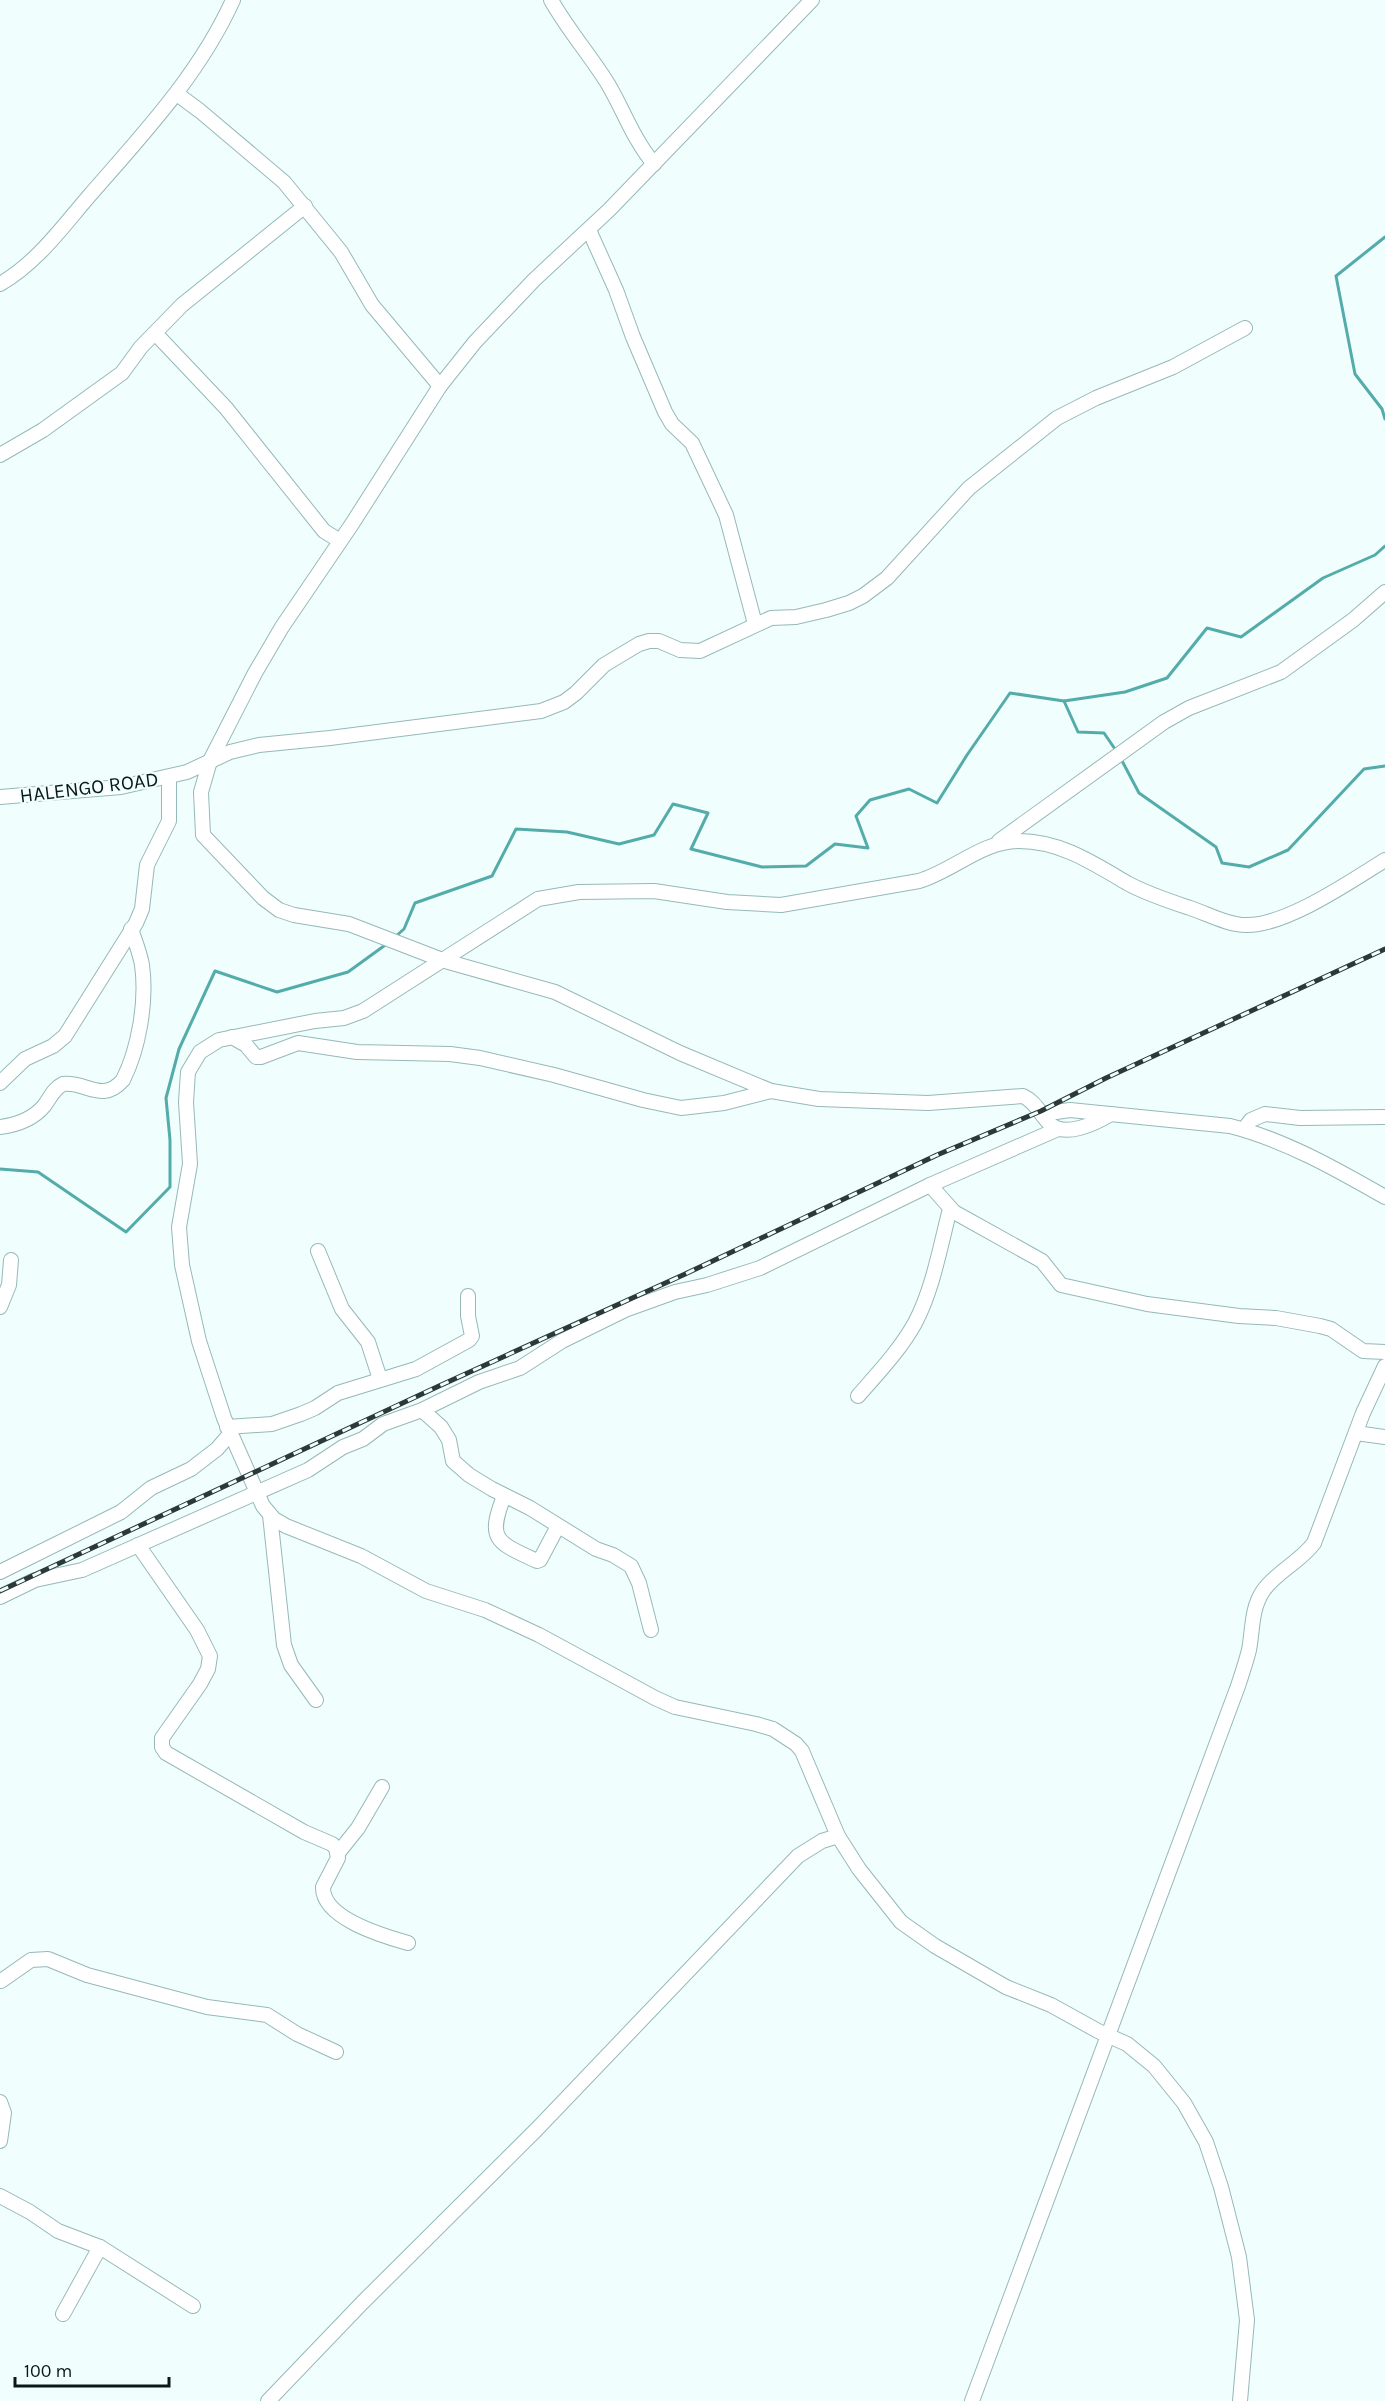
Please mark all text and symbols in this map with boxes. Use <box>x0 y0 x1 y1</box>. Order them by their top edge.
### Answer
street label: HALENGO ROAD <box>18 768 160 807</box>
scale bar <box>15 2350 170 2388</box>
text: 100 m <box>24 2360 72 2382</box>

